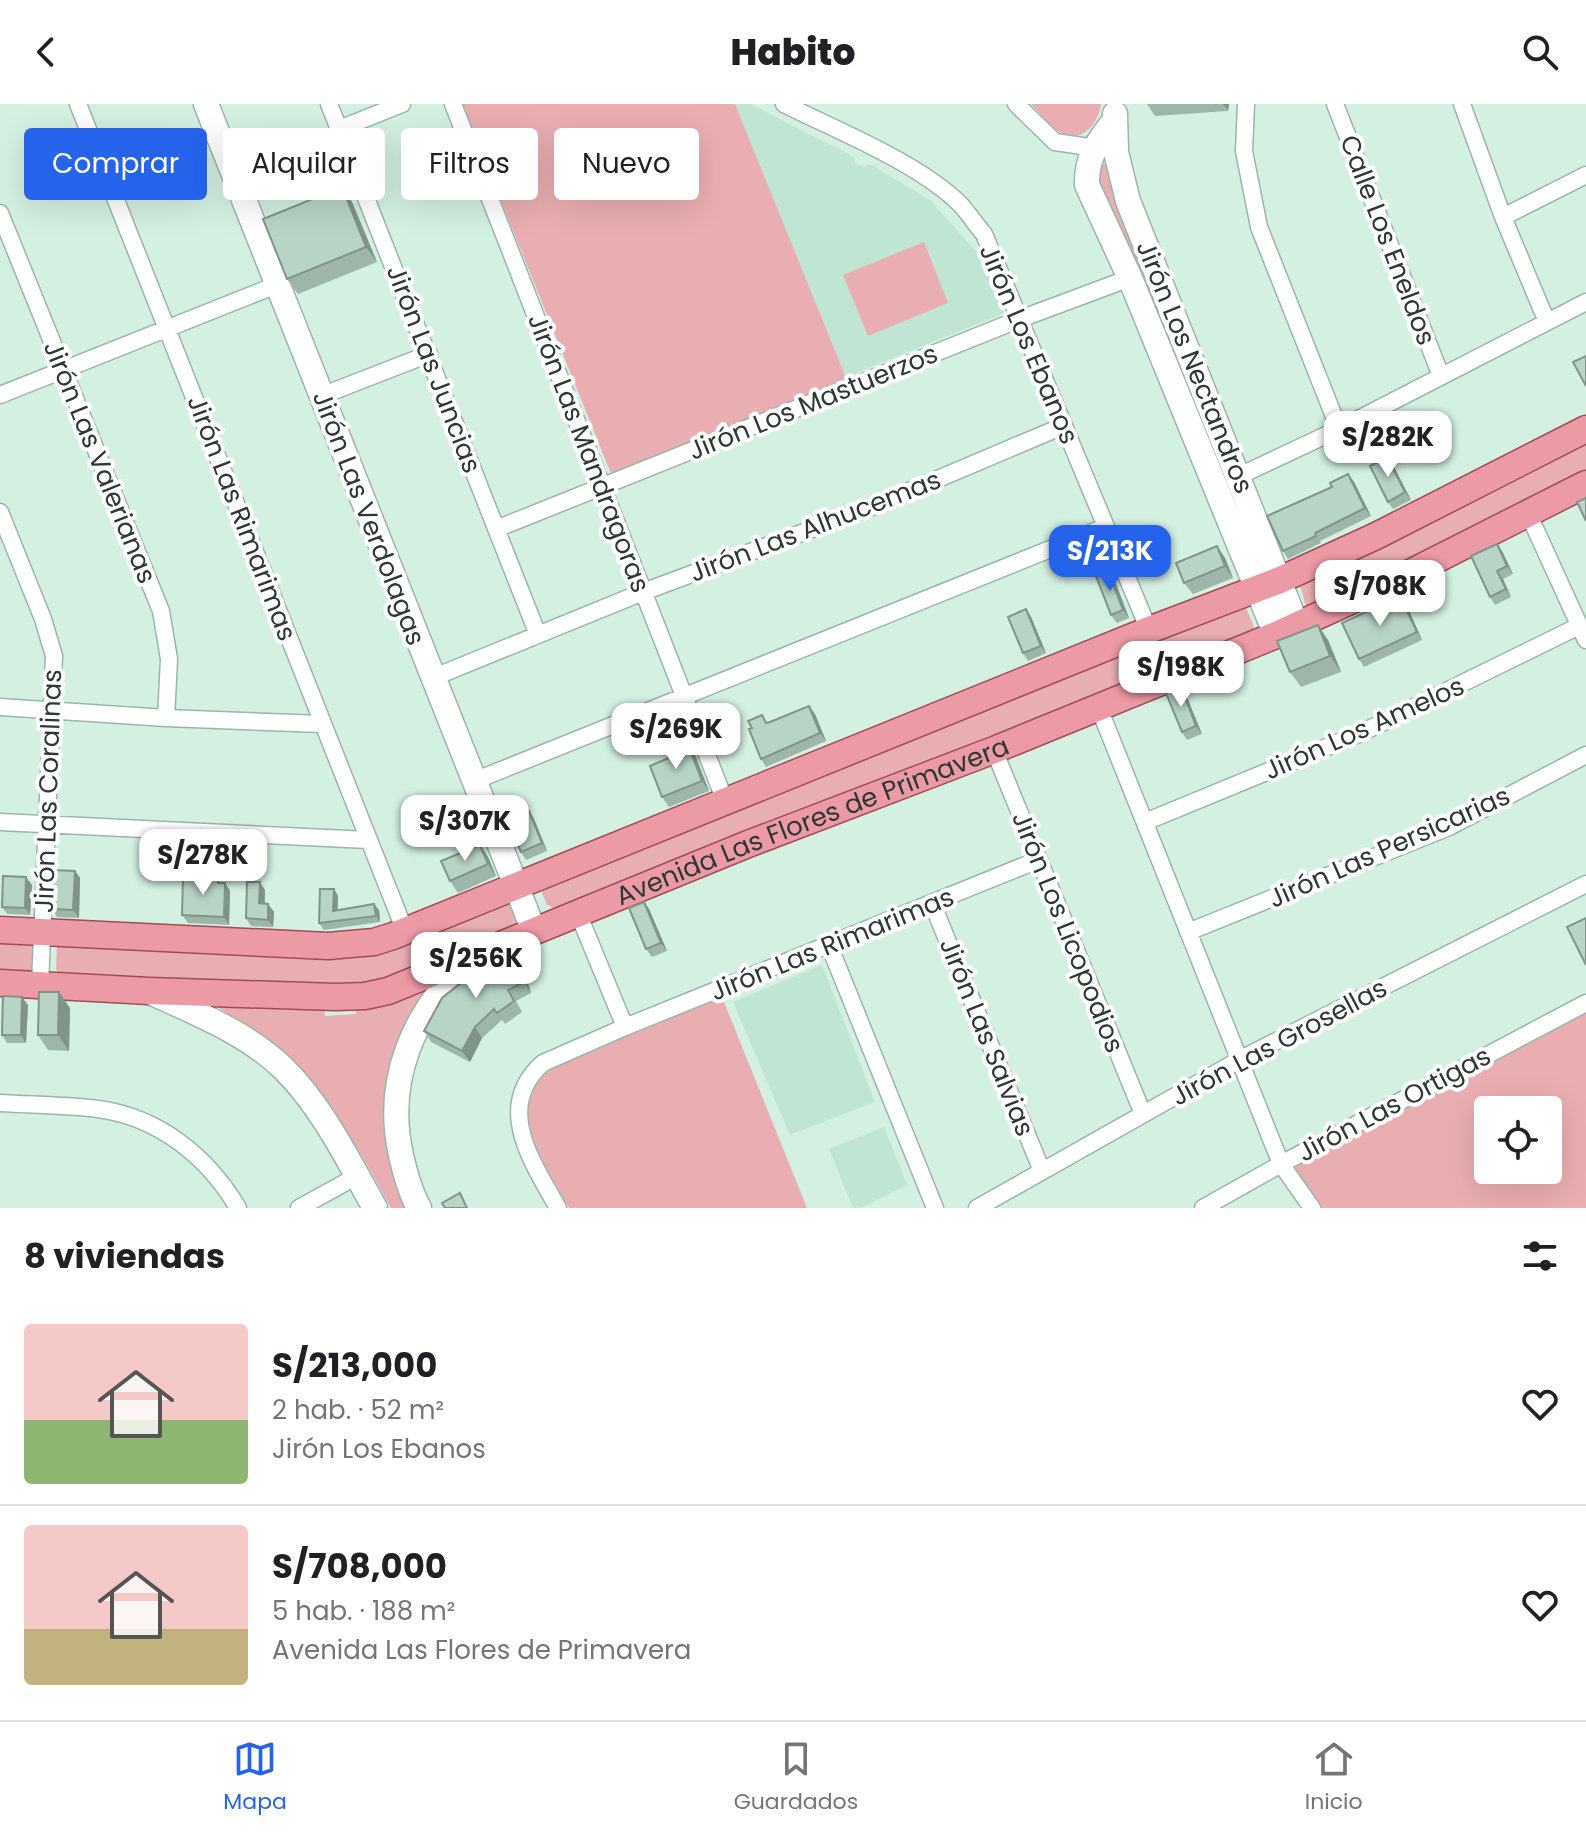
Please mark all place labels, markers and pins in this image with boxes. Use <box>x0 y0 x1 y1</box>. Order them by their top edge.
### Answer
pin: S/282K <box>1323 411 1453 479</box>
pin: S/213K <box>1045 525 1175 593</box>
pin: S/708K <box>1315 560 1445 628</box>
pin: S/198K <box>1116 641 1246 709</box>
pin: S/269K <box>611 703 741 771</box>
pin: S/307K <box>400 795 530 863</box>
pin: S/278K <box>138 829 268 897</box>
pin: S/256K <box>411 932 541 1000</box>

